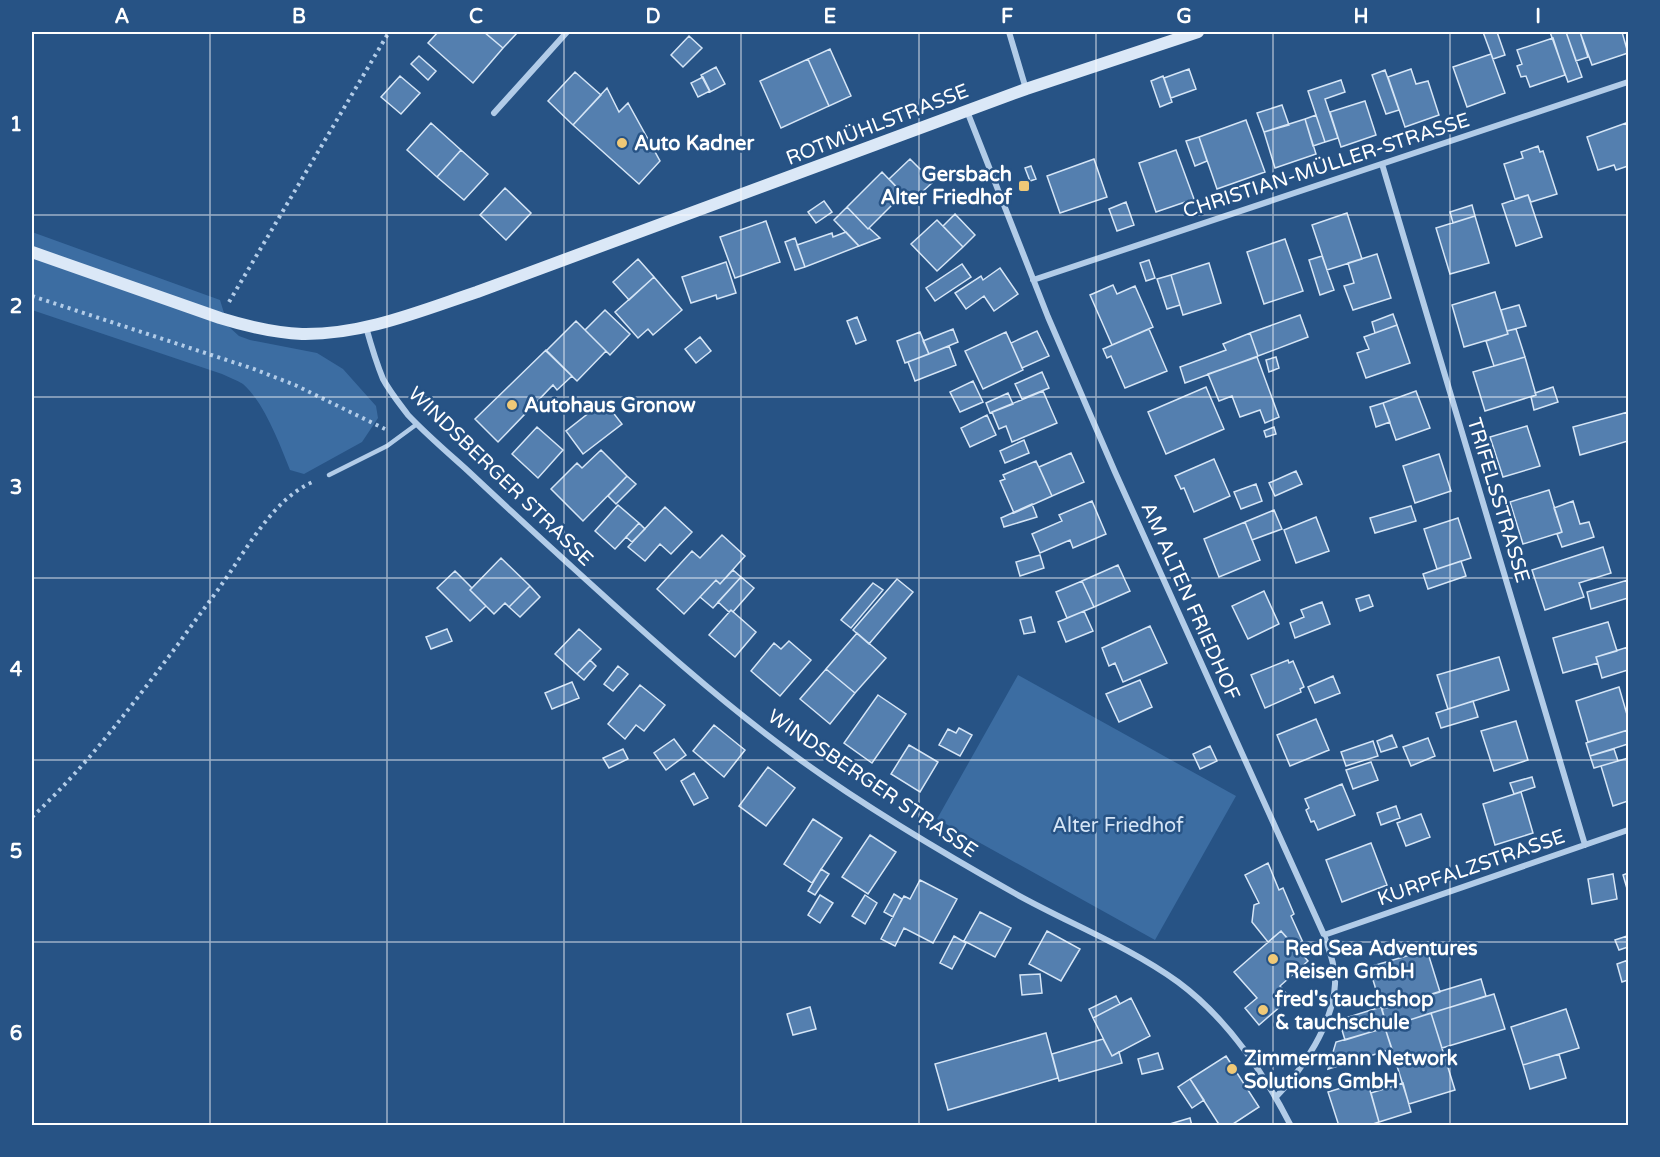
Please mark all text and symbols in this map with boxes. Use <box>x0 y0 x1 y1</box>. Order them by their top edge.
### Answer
text: A <box>115 5 130 29</box>
text: B <box>292 5 306 29</box>
text: C <box>469 5 483 29</box>
text: D <box>645 5 661 29</box>
text: E <box>824 5 837 29</box>
text: F <box>1001 5 1013 29</box>
text: G <box>1176 5 1192 29</box>
text: H <box>1353 5 1369 29</box>
text: I <box>1535 5 1541 29</box>
street label: ROTMÜHLSTRASSE <box>782 78 972 171</box>
street label: CHRISTIAN-MÜLLER-STRASSE <box>1180 107 1473 224</box>
text: 1 <box>10 113 22 137</box>
place label: Auto Kadner <box>634 132 754 156</box>
marker: Auto Kadner <box>615 136 629 150</box>
place label: Gersbach Alter Friedhof <box>880 163 1012 210</box>
marker: Gersbach Alter Friedhof <box>1017 179 1031 193</box>
text: 2 <box>10 295 22 319</box>
street label: WINDSBERGER STRASSE <box>403 382 598 571</box>
place label: Autohaus Gronow <box>524 394 696 418</box>
marker: Autohaus Gronow <box>505 398 519 412</box>
street label: TRIFELSSTRASSE <box>1462 415 1535 586</box>
text: 3 <box>10 476 22 500</box>
street label: AM ALTEN FRIEDHOF <box>1136 499 1245 704</box>
text: 4 <box>10 658 23 682</box>
street label: WINDSBERGER STRASSE <box>763 705 982 863</box>
park label: Alter Friedhof <box>1052 814 1184 838</box>
street label: KURPFALZSTRASSE <box>1374 825 1568 911</box>
text: 5 <box>10 840 22 864</box>
place label: Red Sea Adventures Reisen GmbH <box>1285 937 1478 984</box>
marker: Red Sea Adventures Reisen GmbH <box>1266 952 1280 966</box>
place label: fred's tauchshop & tauchschule <box>1275 988 1434 1035</box>
marker: fred's tauchshop & tauchschule <box>1256 1003 1270 1017</box>
text: 6 <box>10 1022 22 1046</box>
place label: Zimmermann Network Solutions GmbH <box>1244 1047 1458 1094</box>
marker: Zimmermann Network Solutions GmbH <box>1225 1062 1239 1076</box>

